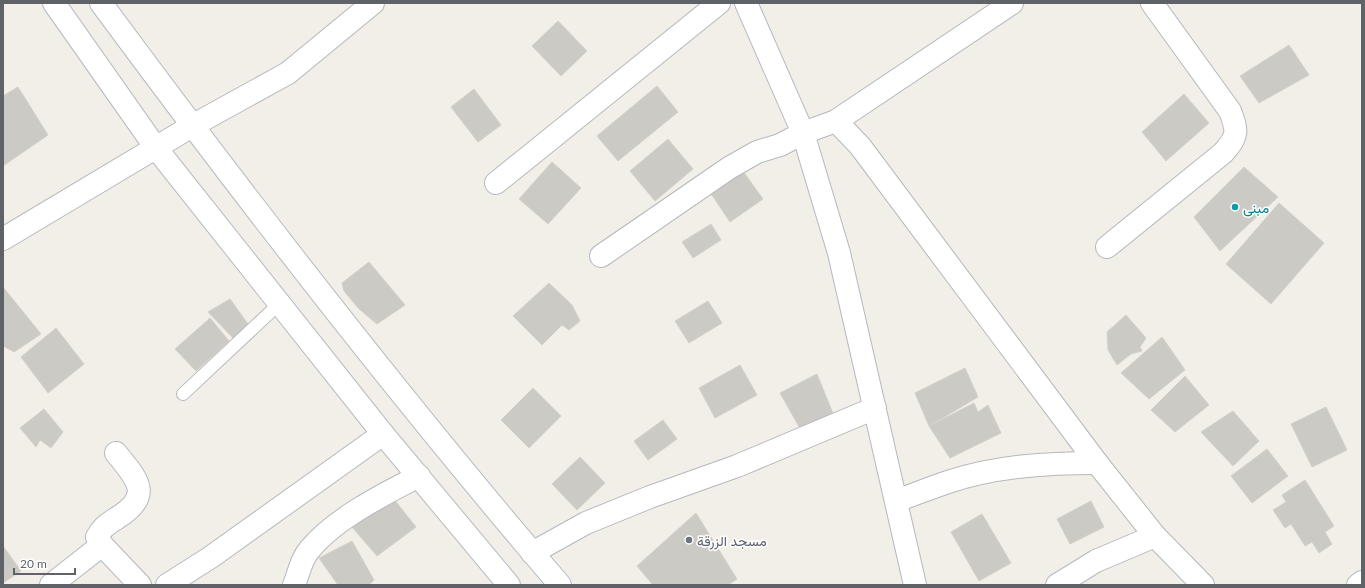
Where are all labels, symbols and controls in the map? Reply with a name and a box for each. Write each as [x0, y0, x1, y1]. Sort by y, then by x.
place label: مبنى [1243, 199, 1269, 217]
marker: مبنى [1230, 202, 1240, 212]
place label: مسجد الزرقة [697, 532, 767, 550]
marker: مسجد الزرقة [684, 535, 694, 545]
scale bar [14, 550, 75, 576]
text: 20 m [20, 556, 47, 571]

